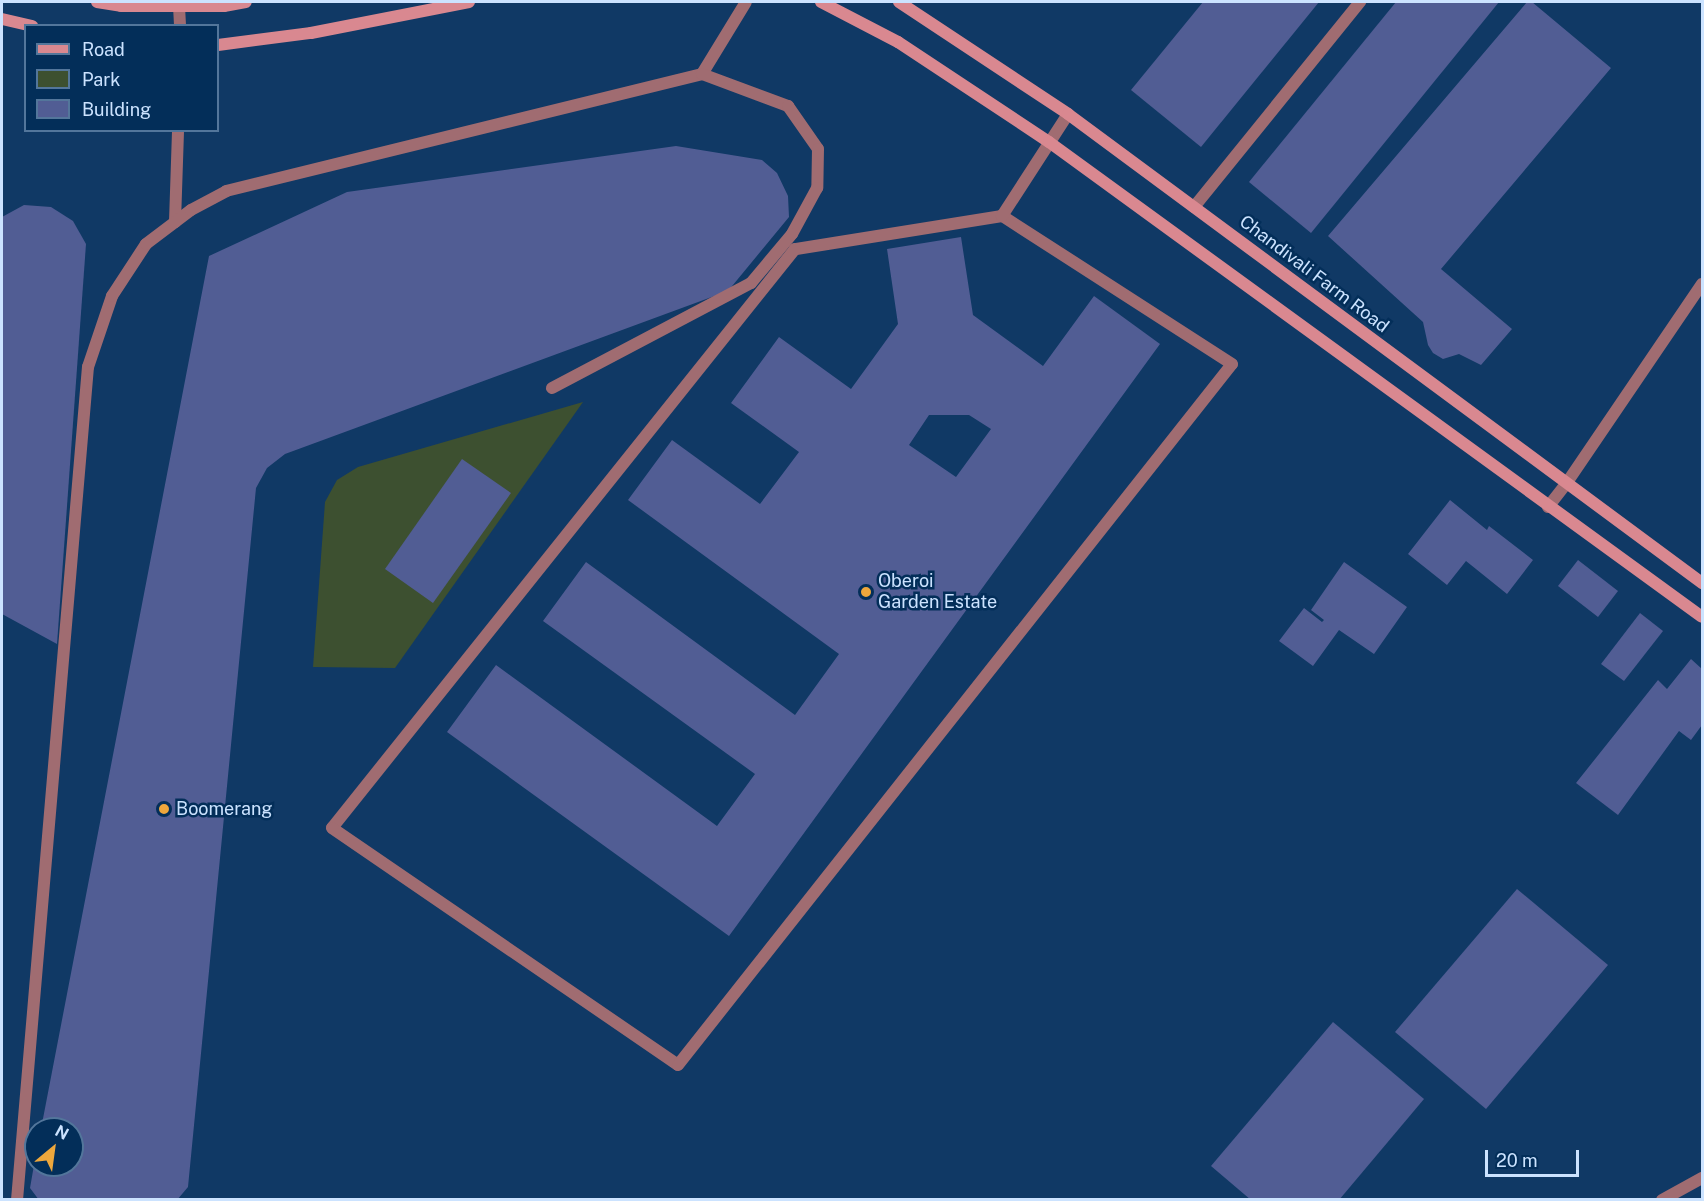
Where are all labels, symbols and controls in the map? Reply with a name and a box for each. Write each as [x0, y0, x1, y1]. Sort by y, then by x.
legend [24, 24, 219, 132]
text: Road [82, 39, 125, 60]
text: Park [82, 69, 120, 90]
text: Building [82, 99, 151, 120]
street label: Chandivali Farm Road [1235, 211, 1393, 337]
place label: Oberoi Garden Estate [878, 571, 997, 614]
marker: Oberoi Garden Estate [859, 585, 873, 599]
place label: Boomerang [176, 798, 273, 820]
marker: Boomerang [157, 802, 171, 816]
north arrow [24, 1117, 84, 1177]
text: N [52, 1121, 72, 1144]
scale bar [1488, 1138, 1582, 1176]
text: 20 m [1496, 1150, 1538, 1171]

